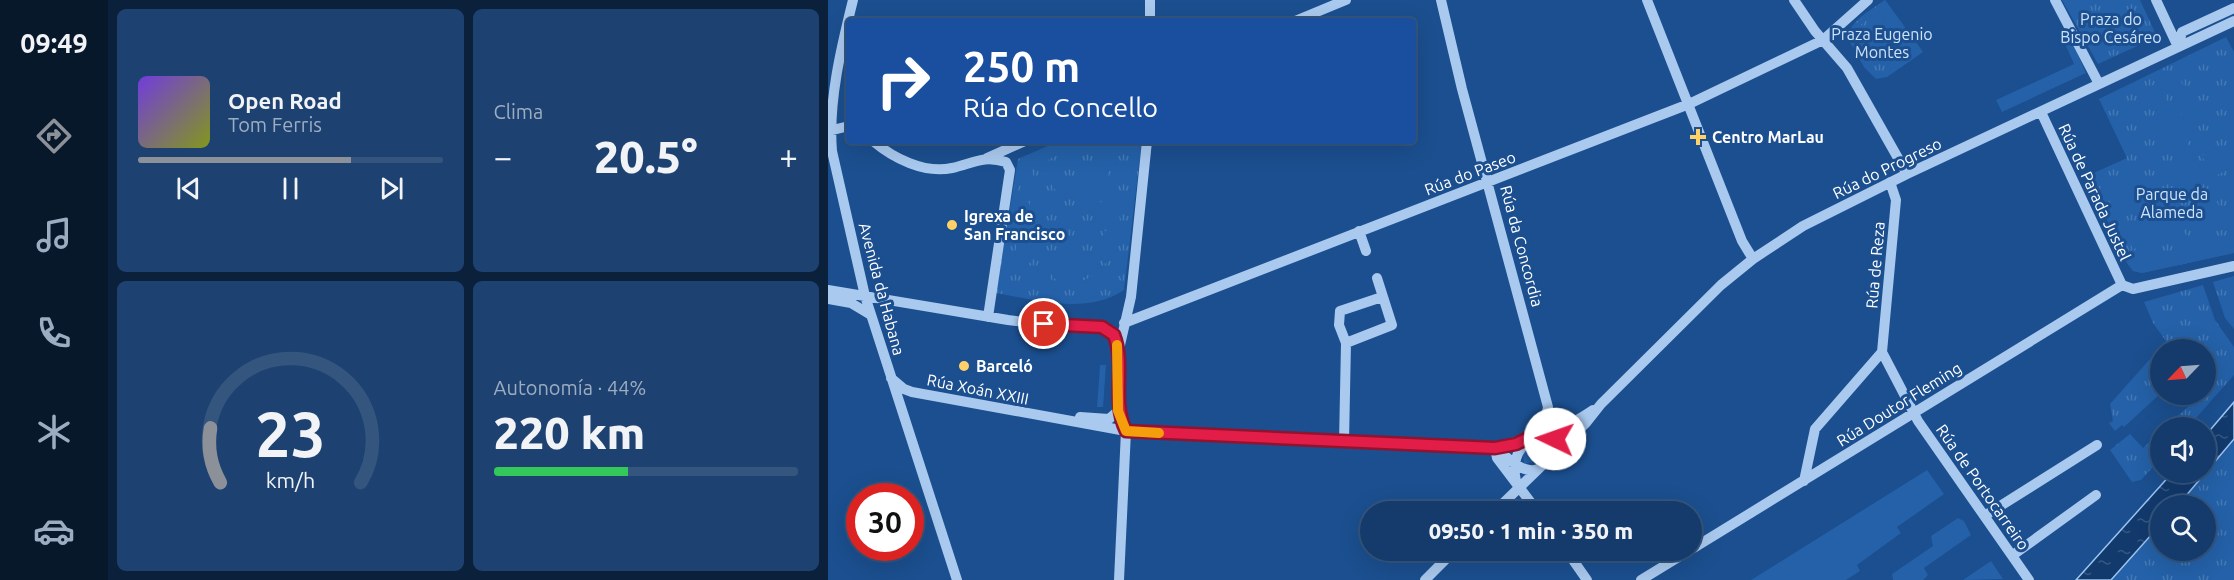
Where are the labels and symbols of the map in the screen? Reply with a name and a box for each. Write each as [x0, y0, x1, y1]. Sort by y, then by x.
park label: Praza do Bispo Cesáreo [2060, 10, 2162, 46]
park label: Praza Eugenio Montes [1831, 25, 1933, 61]
street label: Rúa de Parada Justel [2055, 121, 2135, 263]
marker: Centro MarLau [1689, 128, 1707, 146]
place label: Centro MarLau [1712, 128, 1824, 146]
street label: Rúa do Progreso [1830, 134, 1944, 202]
street label: Rúa do Paseo [1422, 147, 1518, 199]
street label: Rúa da Concordia [1497, 183, 1547, 309]
park label: Parque da Alameda [2136, 185, 2208, 221]
place label: Igrexa de San Francisco [964, 207, 1065, 243]
marker: Igrexa de San Francisco [945, 218, 959, 232]
street label: Avenida da Habana [856, 221, 908, 357]
street label: Rúa de Reza [1862, 221, 1888, 309]
pin [1018, 298, 1069, 349]
north arrow [2150, 339, 2216, 405]
place label: Barceló [976, 357, 1033, 375]
street label: Rúa Doutor Fleming [1833, 358, 1965, 450]
marker: Barceló [957, 359, 971, 373]
street label: Rúa Xoán XXIII [926, 370, 1030, 408]
position arrow [1523, 407, 1587, 471]
street label: Rúa de Portocarreiro [1933, 421, 2033, 553]
speed limit sign: 30 [846, 483, 924, 561]

